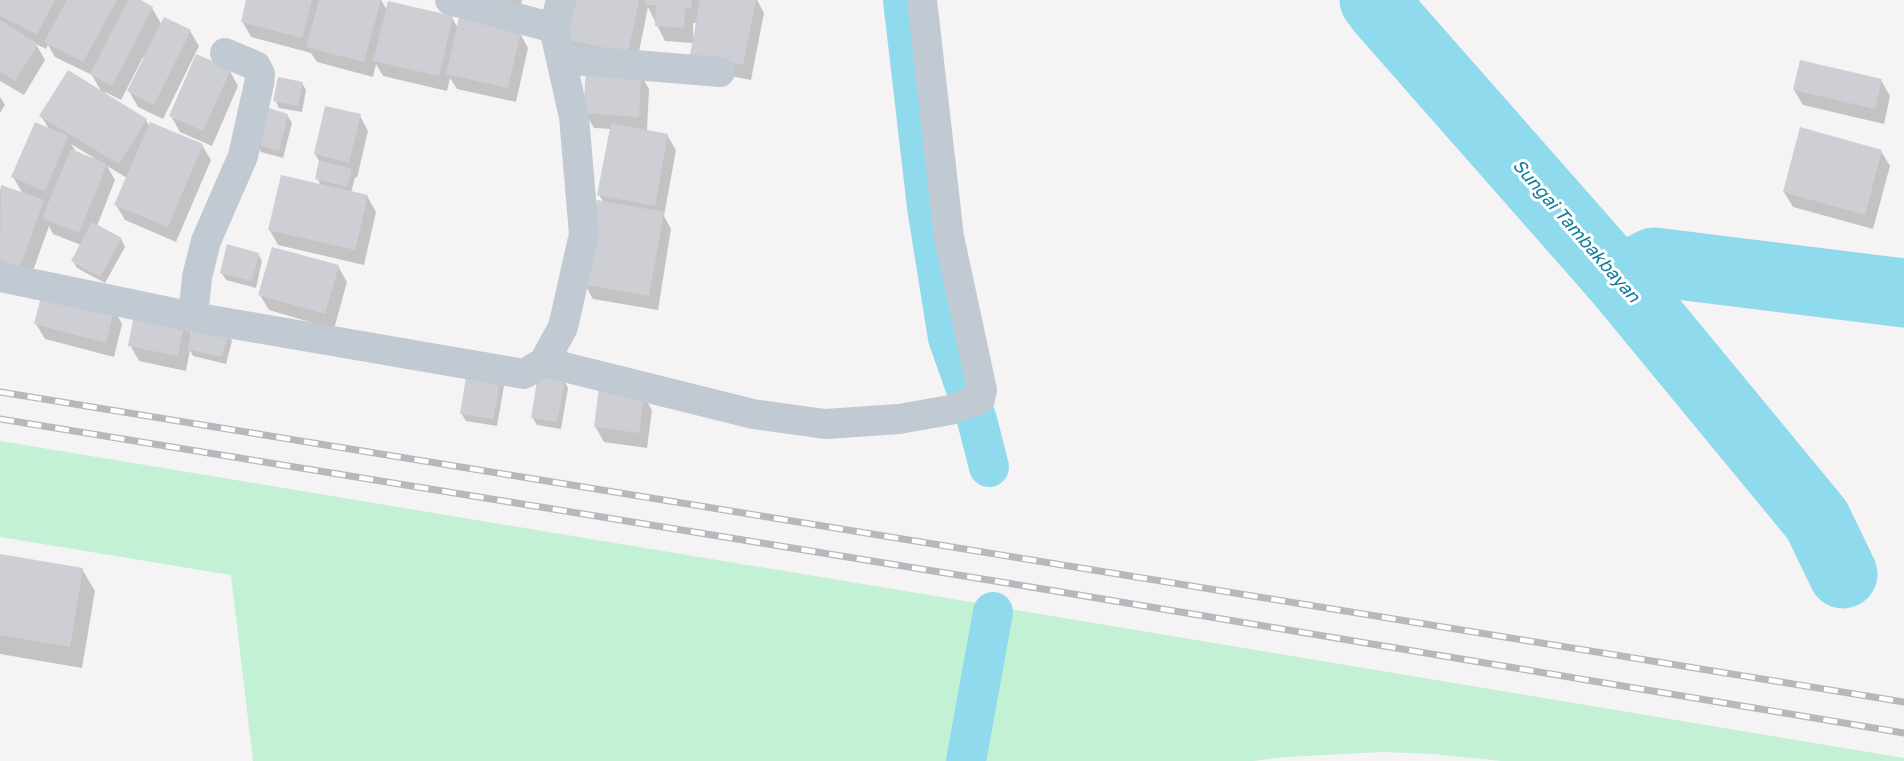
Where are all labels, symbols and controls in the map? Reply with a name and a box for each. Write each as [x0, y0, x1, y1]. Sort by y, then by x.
water label: Sungai Tambakbayan [1508, 155, 1644, 307]

